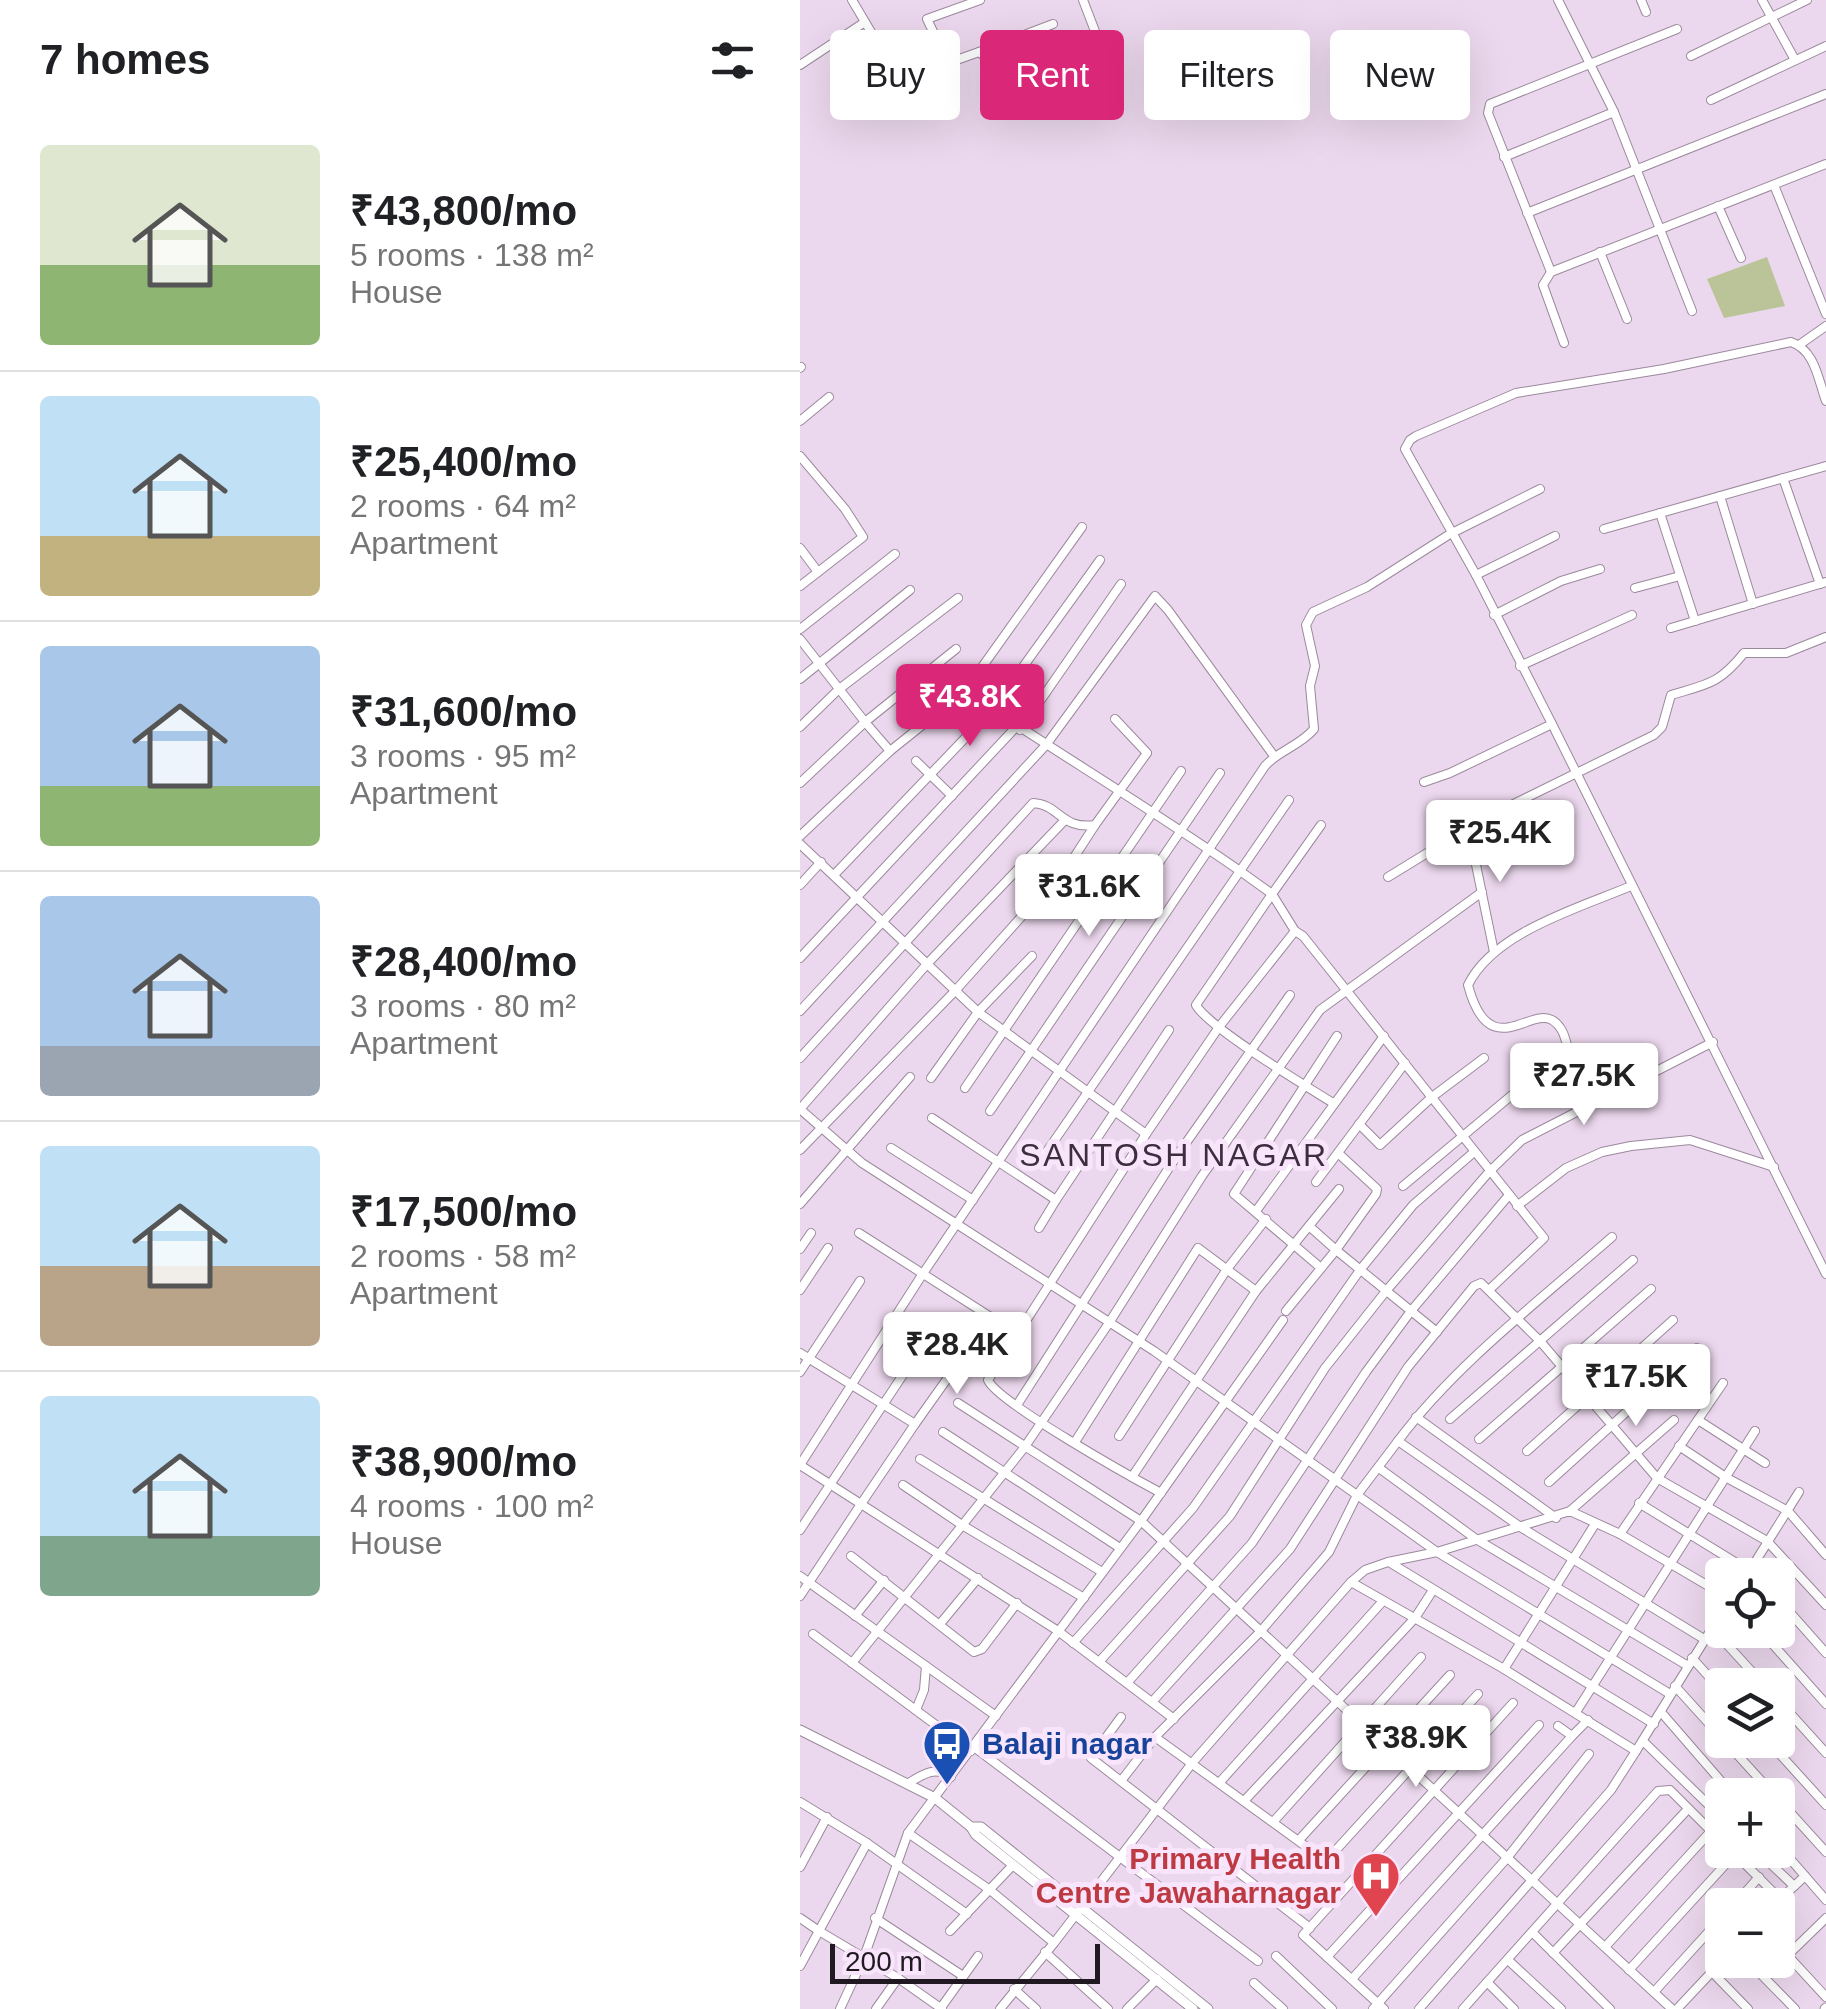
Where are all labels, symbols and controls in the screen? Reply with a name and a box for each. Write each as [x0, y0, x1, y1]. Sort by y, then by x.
chip: Buy [830, 30, 960, 120]
chip: Rent [980, 30, 1124, 120]
chip: Filters [1144, 30, 1310, 120]
chip: New [1330, 30, 1470, 120]
icon: filters [705, 33, 760, 88]
text: 7 homes [40, 36, 210, 83]
icon: home [120, 185, 240, 305]
text: ₹43,800/mo [350, 187, 577, 234]
text: 5 rooms · 138 m² [350, 237, 594, 273]
text: House [350, 274, 443, 310]
icon: home [120, 436, 240, 556]
text: ₹25,400/mo [350, 438, 577, 485]
text: 2 rooms · 64 m² [350, 488, 576, 524]
text: Apartment [350, 525, 498, 561]
pin: ₹43.8K [889, 664, 1051, 749]
text: ₹43.8K [918, 678, 1022, 714]
icon: home [120, 686, 240, 806]
text: ₹31,600/mo [350, 688, 577, 735]
text: 3 rooms · 95 m² [350, 738, 576, 774]
text: Apartment [350, 775, 498, 811]
pin: ₹25.4K [1419, 800, 1581, 885]
text: ₹25.4K [1448, 814, 1552, 850]
pin: ₹31.6K [1008, 854, 1170, 939]
text: ₹31.6K [1037, 868, 1141, 904]
icon: home [120, 936, 240, 1056]
text: ₹28,400/mo [350, 938, 577, 985]
text: 3 rooms · 80 m² [350, 988, 576, 1024]
text: Apartment [350, 1025, 498, 1061]
pin: ₹27.5K [1503, 1043, 1665, 1128]
text: ₹27.5K [1532, 1057, 1636, 1093]
district label: SANTOSH NAGAR [1019, 1137, 1329, 1173]
icon: home [120, 1186, 240, 1306]
text: ₹17,500/mo [350, 1188, 577, 1235]
text: 2 rooms · 58 m² [350, 1238, 576, 1274]
text: Apartment [350, 1275, 498, 1311]
pin: ₹28.4K [876, 1312, 1038, 1397]
text: ₹28.4K [905, 1326, 1009, 1362]
pin: ₹17.5K [1555, 1344, 1717, 1429]
text: ₹17.5K [1584, 1358, 1688, 1394]
icon: home [120, 1436, 240, 1556]
text: ₹38,900/mo [350, 1438, 577, 1485]
text: 4 rooms · 100 m² [350, 1488, 594, 1524]
text: House [350, 1525, 443, 1561]
map controls [1705, 1558, 1795, 1978]
button: locate [1705, 1558, 1795, 1648]
button: layers [1705, 1668, 1795, 1758]
pin: ₹38.9K [1335, 1705, 1497, 1790]
bus stop icon: Balaji nagar [921, 1718, 973, 1786]
text: ₹38.9K [1364, 1719, 1468, 1755]
place label: Balaji nagar [982, 1727, 1152, 1760]
button: + [1705, 1778, 1795, 1868]
place label: Primary Health Centre Jawaharnagar [1036, 1842, 1341, 1909]
hospital icon: Primary Health Centre Jawaharnagar [1350, 1850, 1402, 1918]
button: − [1705, 1888, 1795, 1978]
scale bar [830, 1939, 1100, 1984]
text: 200 m [845, 1946, 923, 1977]

